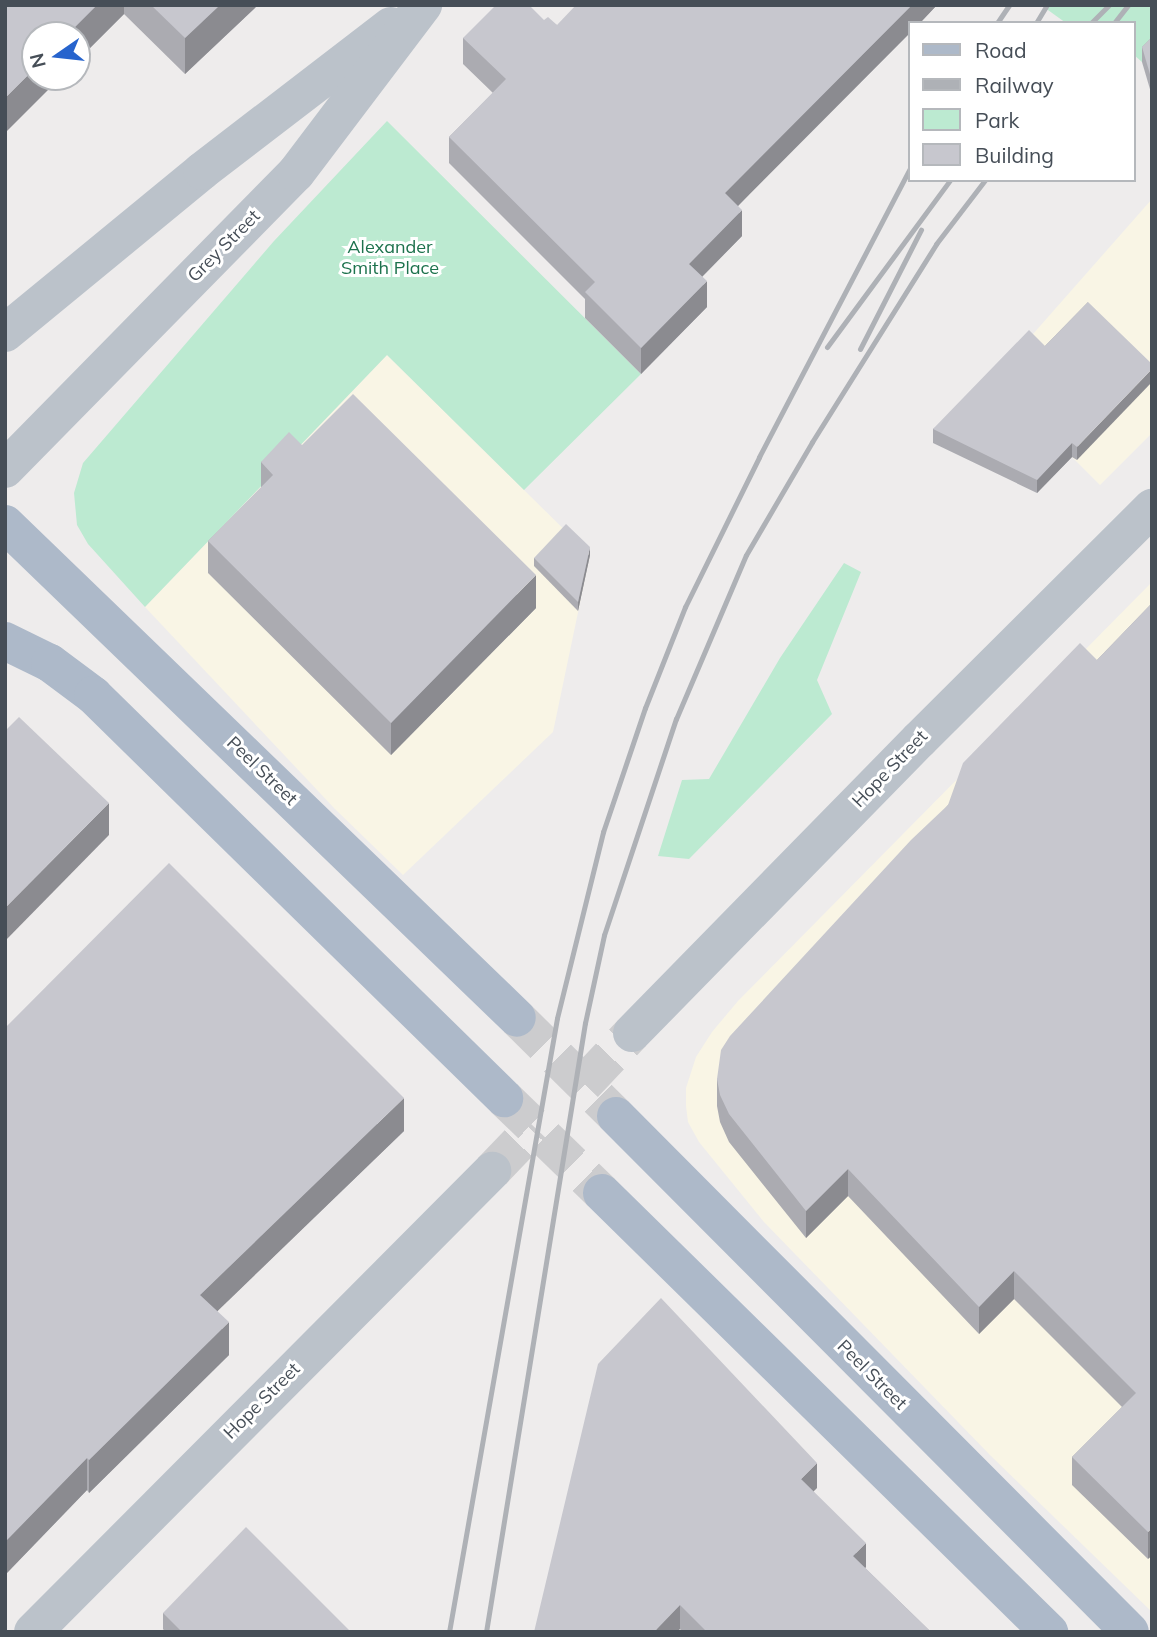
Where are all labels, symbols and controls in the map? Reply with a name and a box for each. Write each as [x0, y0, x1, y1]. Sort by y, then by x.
north arrow [21, 21, 91, 91]
legend [908, 21, 1136, 182]
text: Road [975, 37, 1026, 63]
text: N [24, 51, 51, 70]
text: Railway [975, 72, 1054, 98]
text: Park [975, 107, 1019, 133]
text: Building [975, 142, 1054, 168]
street label: Grey Street [183, 205, 265, 287]
park label: Alexander Smith Place [341, 237, 439, 280]
street label: Hope Street [848, 726, 932, 812]
street label: Peel Street [222, 732, 302, 810]
street label: Peel Street [833, 1336, 911, 1414]
street label: Hope Street [219, 1358, 305, 1444]

